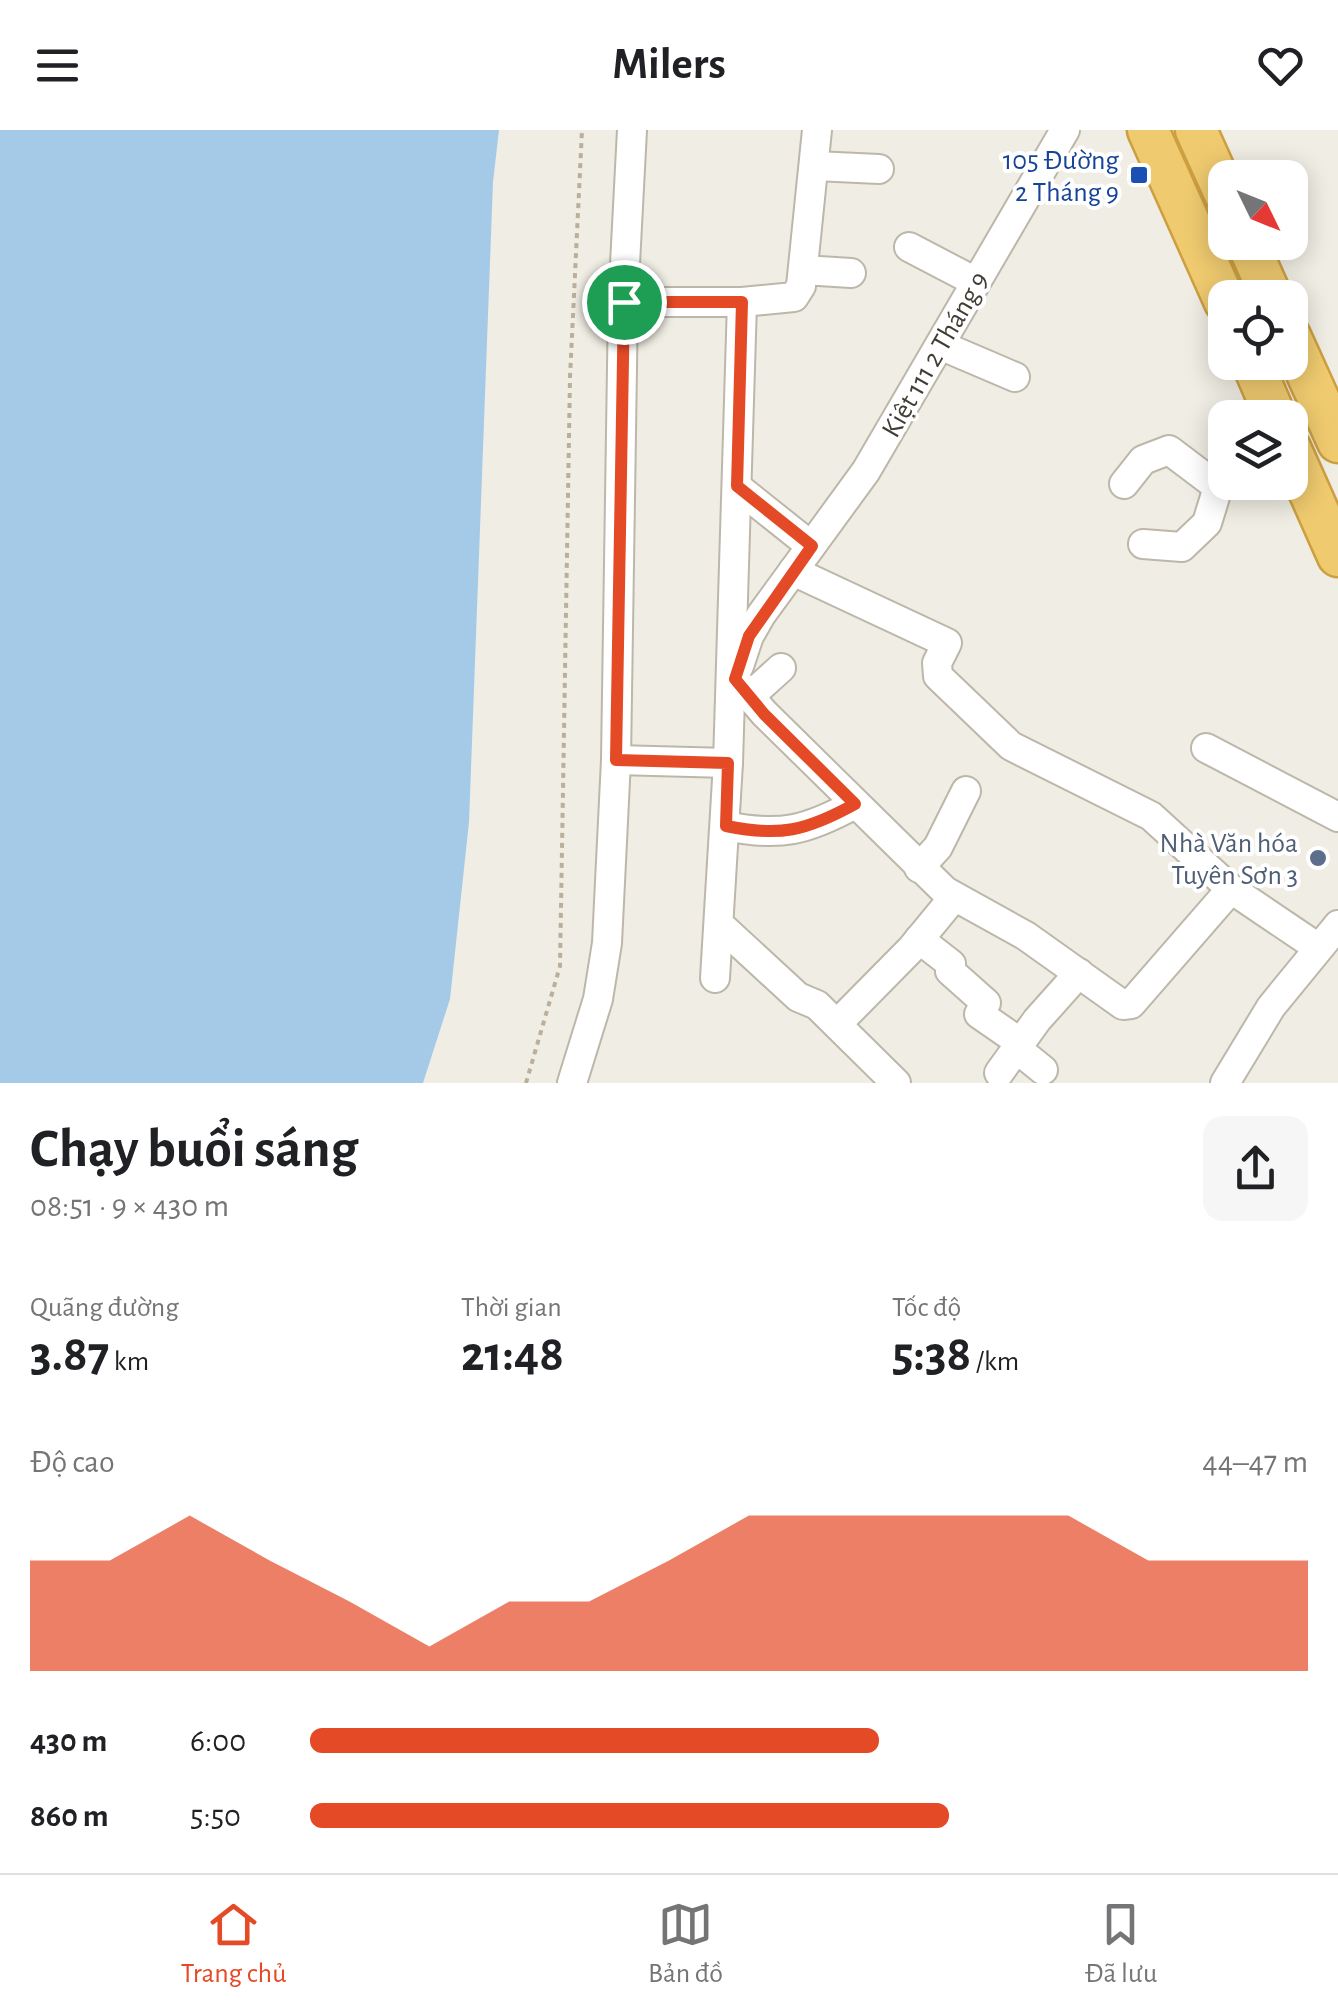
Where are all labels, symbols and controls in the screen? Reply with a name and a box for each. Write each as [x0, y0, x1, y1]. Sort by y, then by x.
icon: menu [30, 38, 85, 93]
icon: heart [1253, 38, 1308, 93]
text: Milers [612, 42, 726, 87]
place label: 105 Đường 2 Tháng 9 [1003, 147, 1119, 207]
north arrow [1208, 160, 1308, 260]
map controls [1208, 160, 1308, 500]
marker: 105 Đường 2 Tháng 9 [1128, 164, 1150, 186]
pin [582, 260, 667, 345]
street label: Kiệt 111 2 Tháng 9 [877, 267, 994, 443]
icon: arrive [597, 275, 652, 330]
button: locate [1208, 280, 1308, 380]
button: layers [1208, 400, 1308, 500]
place label: Nhà Văn hóa Tuyên Sơn 3 [1160, 830, 1298, 890]
marker: Nhà Văn hóa Tuyên Sơn 3 [1307, 847, 1329, 869]
button: share [1203, 1116, 1308, 1221]
text: Chạy buổi sáng [30, 1122, 358, 1177]
text: 08:51 · 9 × 430 m [30, 1190, 229, 1222]
text: Quãng đường [30, 1294, 179, 1322]
text: Thời gian [461, 1294, 562, 1322]
text: Tốc độ [892, 1294, 961, 1322]
text: 3.87 [30, 1330, 109, 1380]
text: 21:48 [461, 1330, 564, 1380]
text: 5:38 [892, 1330, 971, 1380]
text: km [109, 1348, 149, 1376]
text: /km [971, 1348, 1019, 1376]
text: Độ cao [30, 1446, 115, 1478]
text: 44–47 m [1202, 1446, 1308, 1478]
text: 430 m [30, 1725, 107, 1757]
text: 6:00 [190, 1725, 246, 1757]
text: 860 m [30, 1800, 109, 1832]
text: 5:50 [190, 1800, 241, 1832]
tab: Trang chủ [181, 1897, 286, 1991]
tab: Bản đồ [648, 1897, 723, 1991]
tab: Đã lưu [1085, 1897, 1157, 1991]

